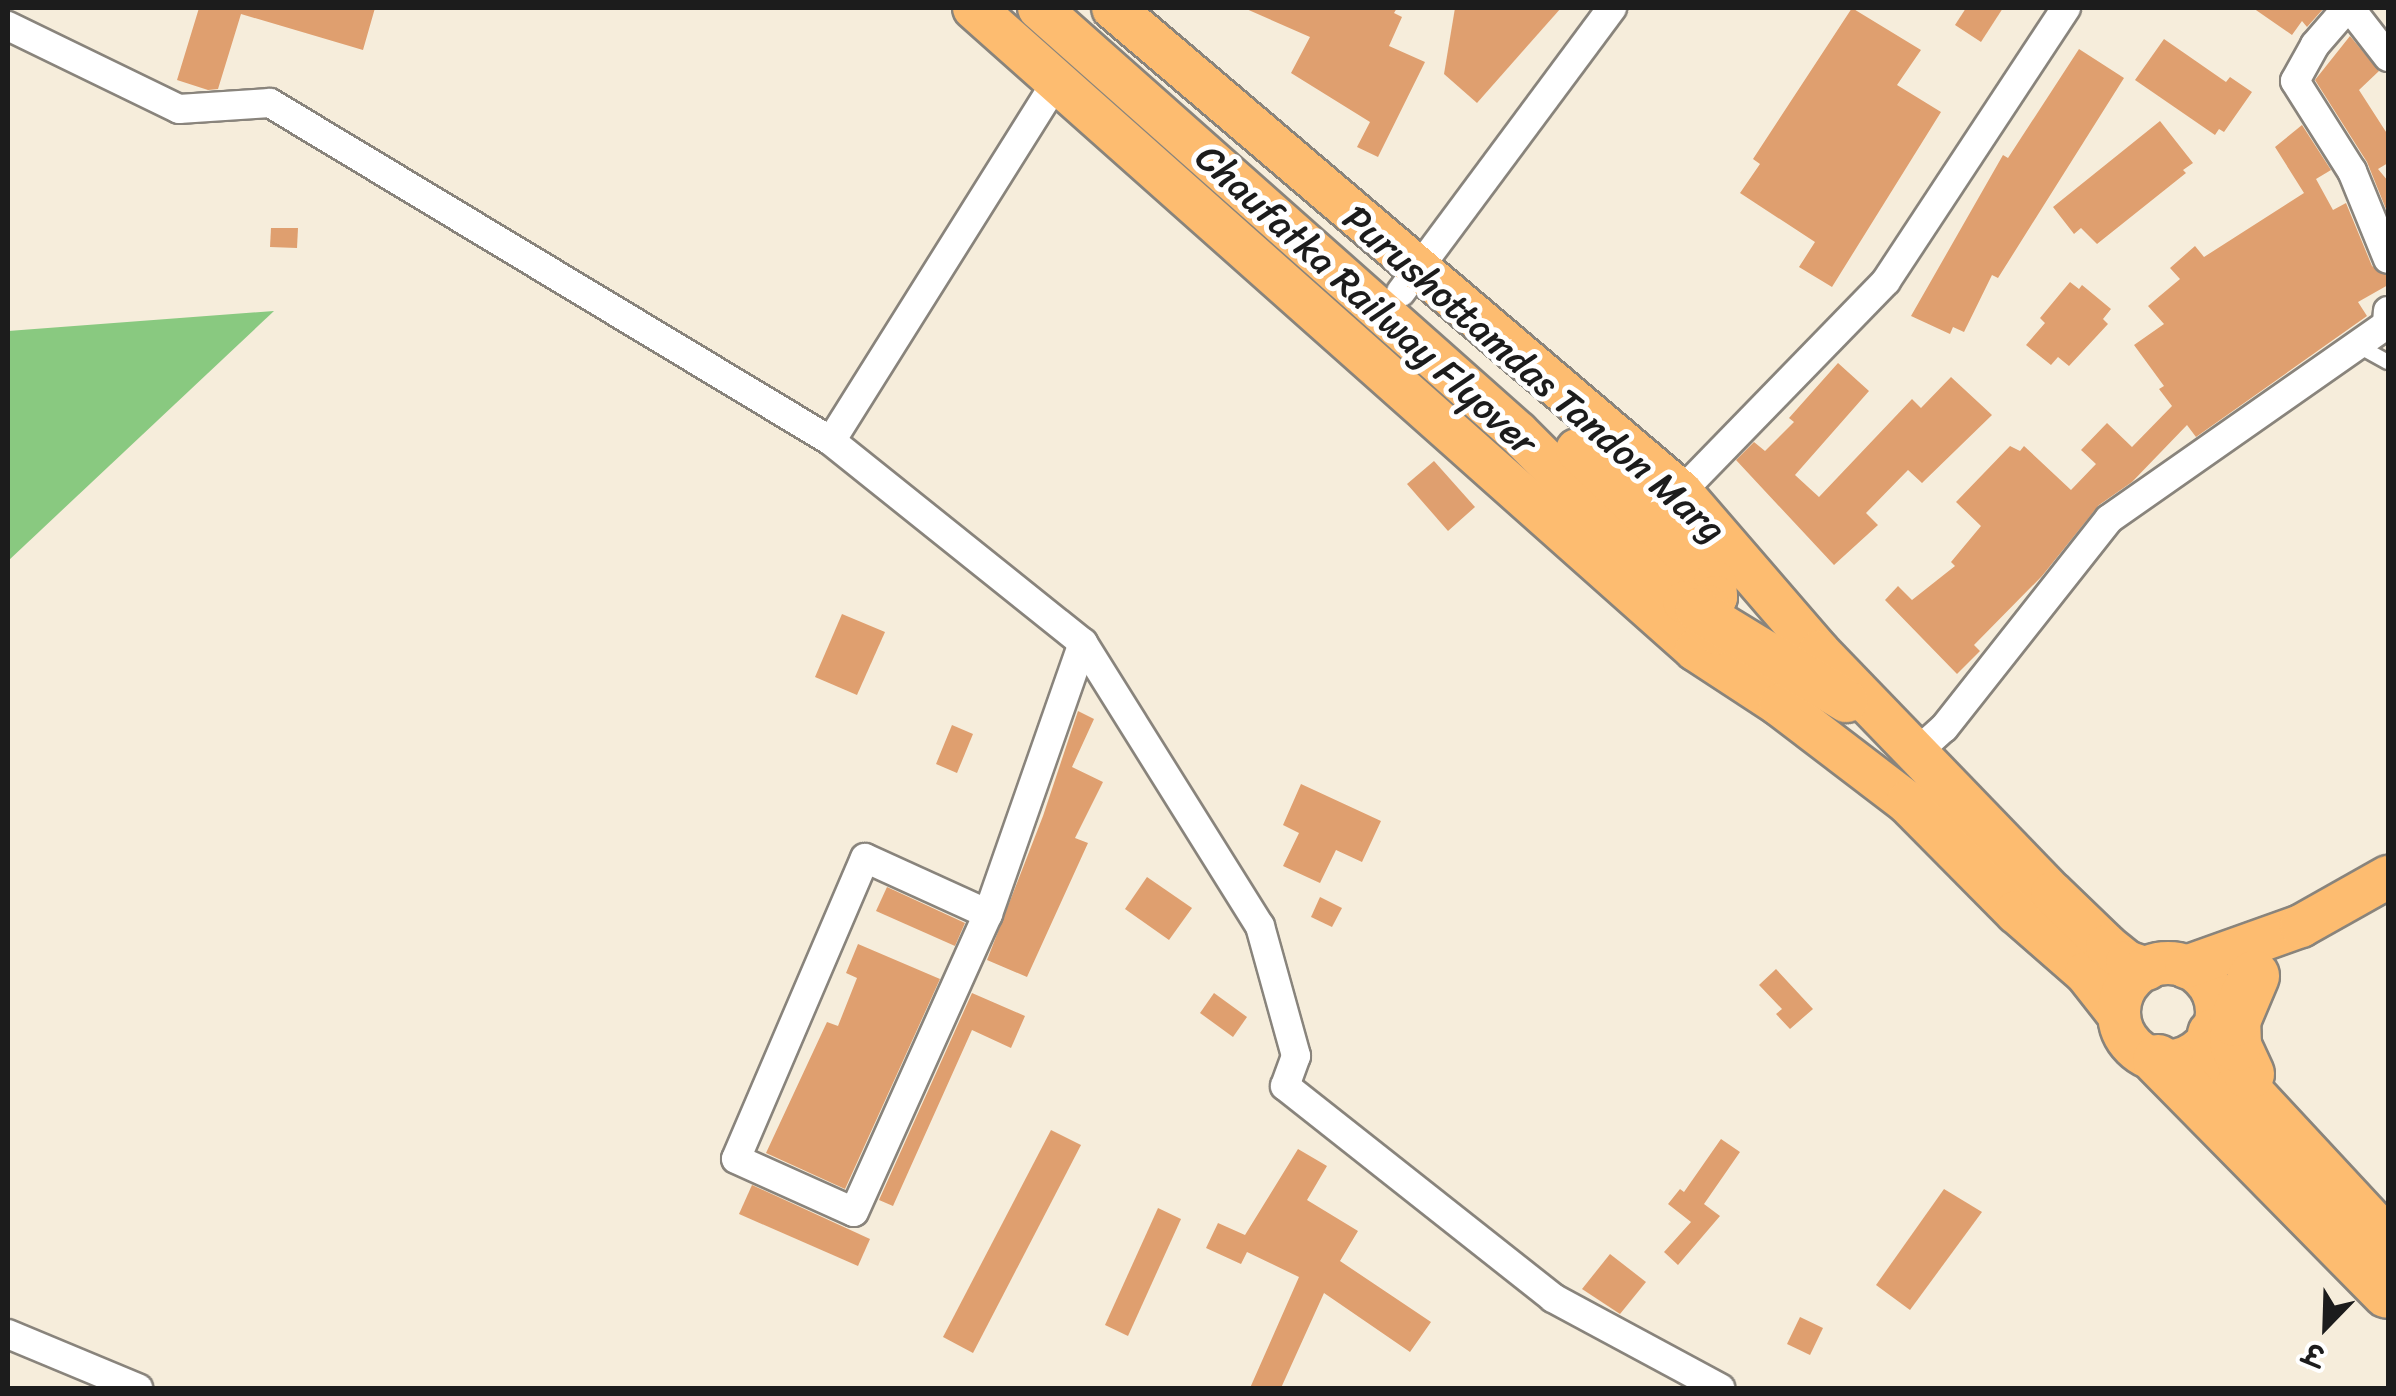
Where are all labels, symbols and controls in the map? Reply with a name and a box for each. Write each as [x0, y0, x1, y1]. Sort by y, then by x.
street label: Chaufatka Railway Flyover [1186, 134, 1546, 466]
street label: Purushottamdas Tandon Marg [1333, 195, 1735, 553]
north arrow [2276, 1276, 2376, 1376]
text: उ [2296, 1328, 2332, 1380]

